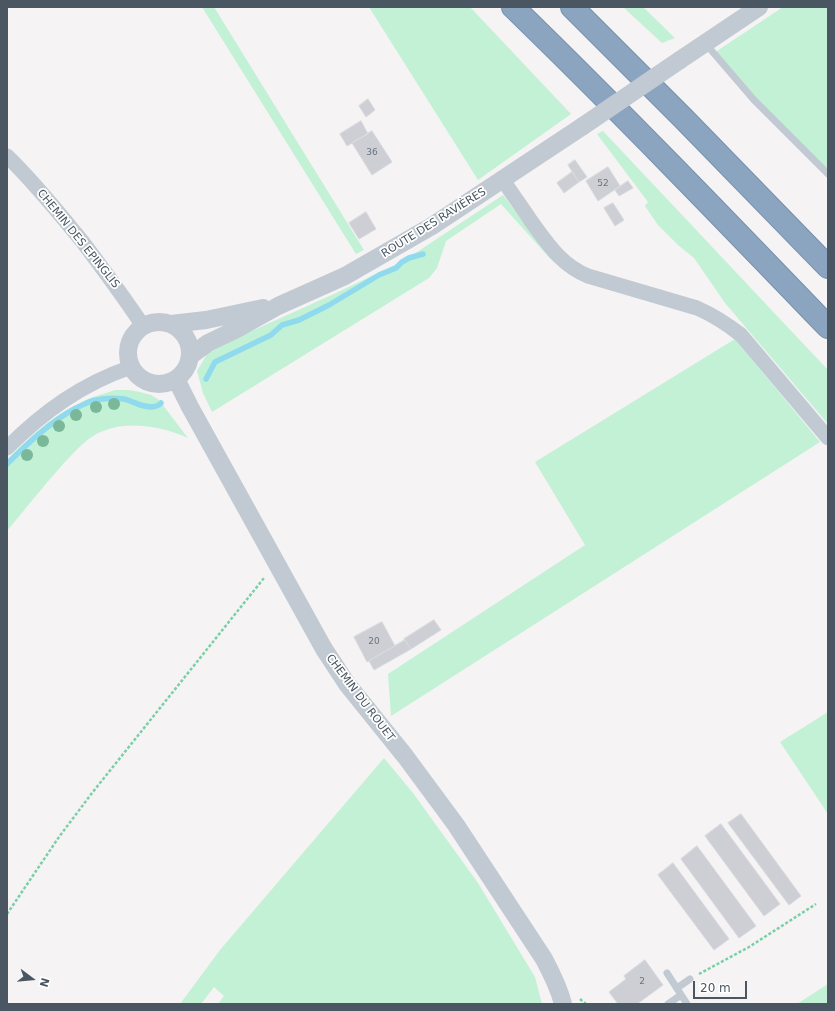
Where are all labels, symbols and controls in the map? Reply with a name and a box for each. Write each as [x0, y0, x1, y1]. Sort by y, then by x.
house number: 36 [366, 148, 378, 158]
house number: 52 [597, 179, 609, 189]
street label: ROUTE DES RAVIÈRES [379, 185, 489, 261]
street label: CHEMIN DES EPINGLIS [34, 187, 122, 291]
house number: 20 [368, 637, 380, 647]
street label: CHEMIN DU ROUET [323, 652, 397, 744]
north arrow [12, 959, 52, 999]
scale bar [695, 973, 749, 999]
text: N [36, 976, 52, 989]
house number: 2 [639, 977, 645, 987]
text: 20 m [700, 981, 731, 995]

